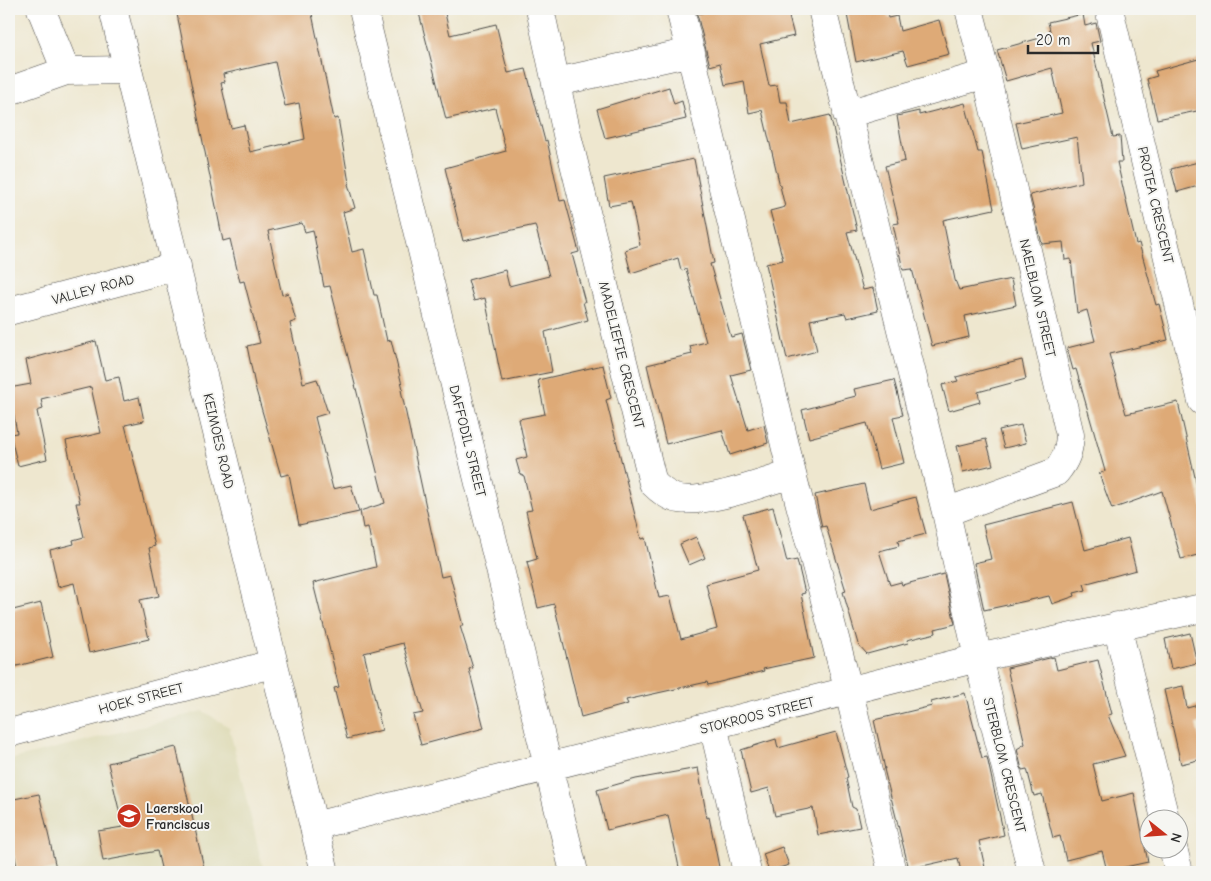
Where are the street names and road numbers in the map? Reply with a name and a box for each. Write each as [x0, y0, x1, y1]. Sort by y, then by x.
street label: PROTEA CRESCENT [1134, 145, 1177, 266]
street label: NAELBLOM STREET [1016, 237, 1060, 360]
street label: VALLEY ROAD [50, 270, 136, 309]
street label: MADELIEFIE CRESCENT [595, 280, 648, 431]
street label: DAFFODIL STREET [445, 383, 490, 500]
street label: KEIMOES ROAD [199, 392, 238, 491]
street label: HOEK STREET [97, 679, 186, 718]
street label: STOKROOS STREET [698, 693, 817, 738]
street label: STERBLOM CRESCENT [979, 696, 1030, 835]

